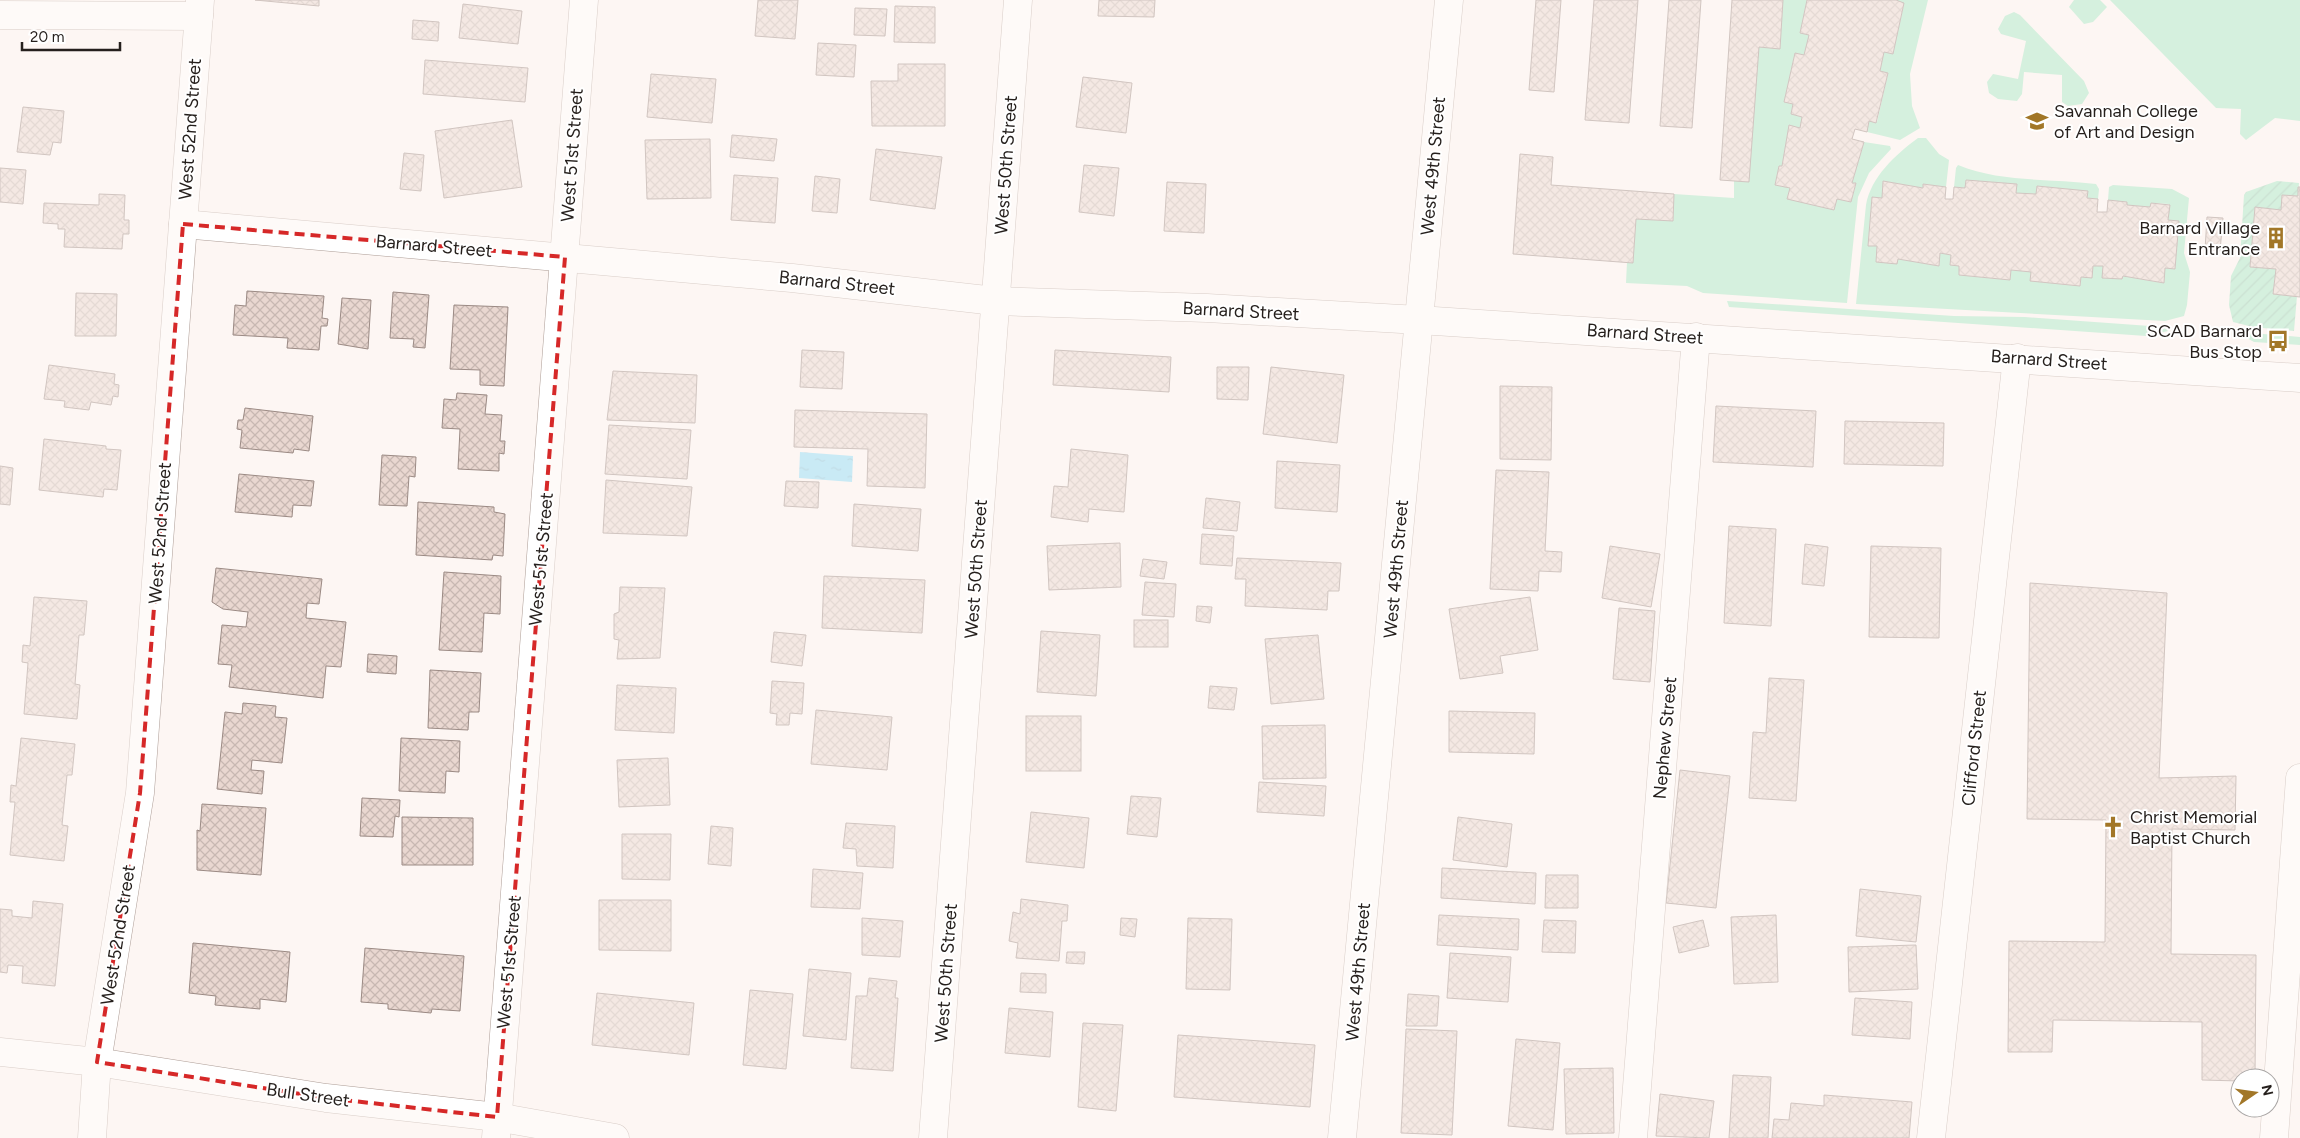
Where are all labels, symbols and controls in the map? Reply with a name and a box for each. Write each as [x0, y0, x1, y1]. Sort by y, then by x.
scale bar [22, 20, 120, 52]
text: 20 m [30, 28, 64, 46]
street label: West 52nd Street [174, 57, 206, 201]
street label: West 51st Street [556, 87, 588, 223]
street label: West 50th Street [990, 94, 1022, 235]
street label: West 49th Street [1416, 96, 1450, 236]
place label: Savannah College of Art and Design [2054, 100, 2198, 143]
school or university icon: Savannah College of Art and Design [2024, 108, 2050, 134]
place label: Barnard Village Entrance [2139, 217, 2260, 260]
building icon: Barnard Village Entrance [2263, 225, 2289, 251]
street label: Barnard Street [375, 230, 493, 262]
street label: Barnard Street [778, 266, 897, 300]
street label: Barnard Street [1182, 297, 1300, 325]
street label: Barnard Street [1586, 319, 1704, 349]
place label: SCAD Barnard Bus Stop [2147, 320, 2262, 363]
bus stop icon: SCAD Barnard Bus Stop [2265, 328, 2291, 354]
street label: Barnard Street [1990, 345, 2108, 375]
street label: West 52nd Street [144, 461, 176, 605]
street label: West 51st Street [524, 491, 558, 627]
street label: West 50th Street [960, 498, 992, 639]
street label: West 49th Street [1379, 499, 1413, 639]
street label: Nephew Street [1649, 676, 1681, 800]
street label: Clifford Street [1957, 689, 1991, 807]
place label: Christ Memorial Baptist Church [2130, 806, 2257, 849]
church icon: Christ Memorial Baptist Church [2100, 814, 2126, 840]
street label: West 52nd Street [96, 863, 140, 1007]
street label: West 51st Street [492, 894, 526, 1030]
street label: West 50th Street [930, 902, 962, 1043]
street label: West 49th Street [1341, 902, 1375, 1042]
north arrow [2230, 1068, 2280, 1118]
street label: Bull Street [265, 1078, 351, 1112]
text: N [2258, 1083, 2277, 1097]

